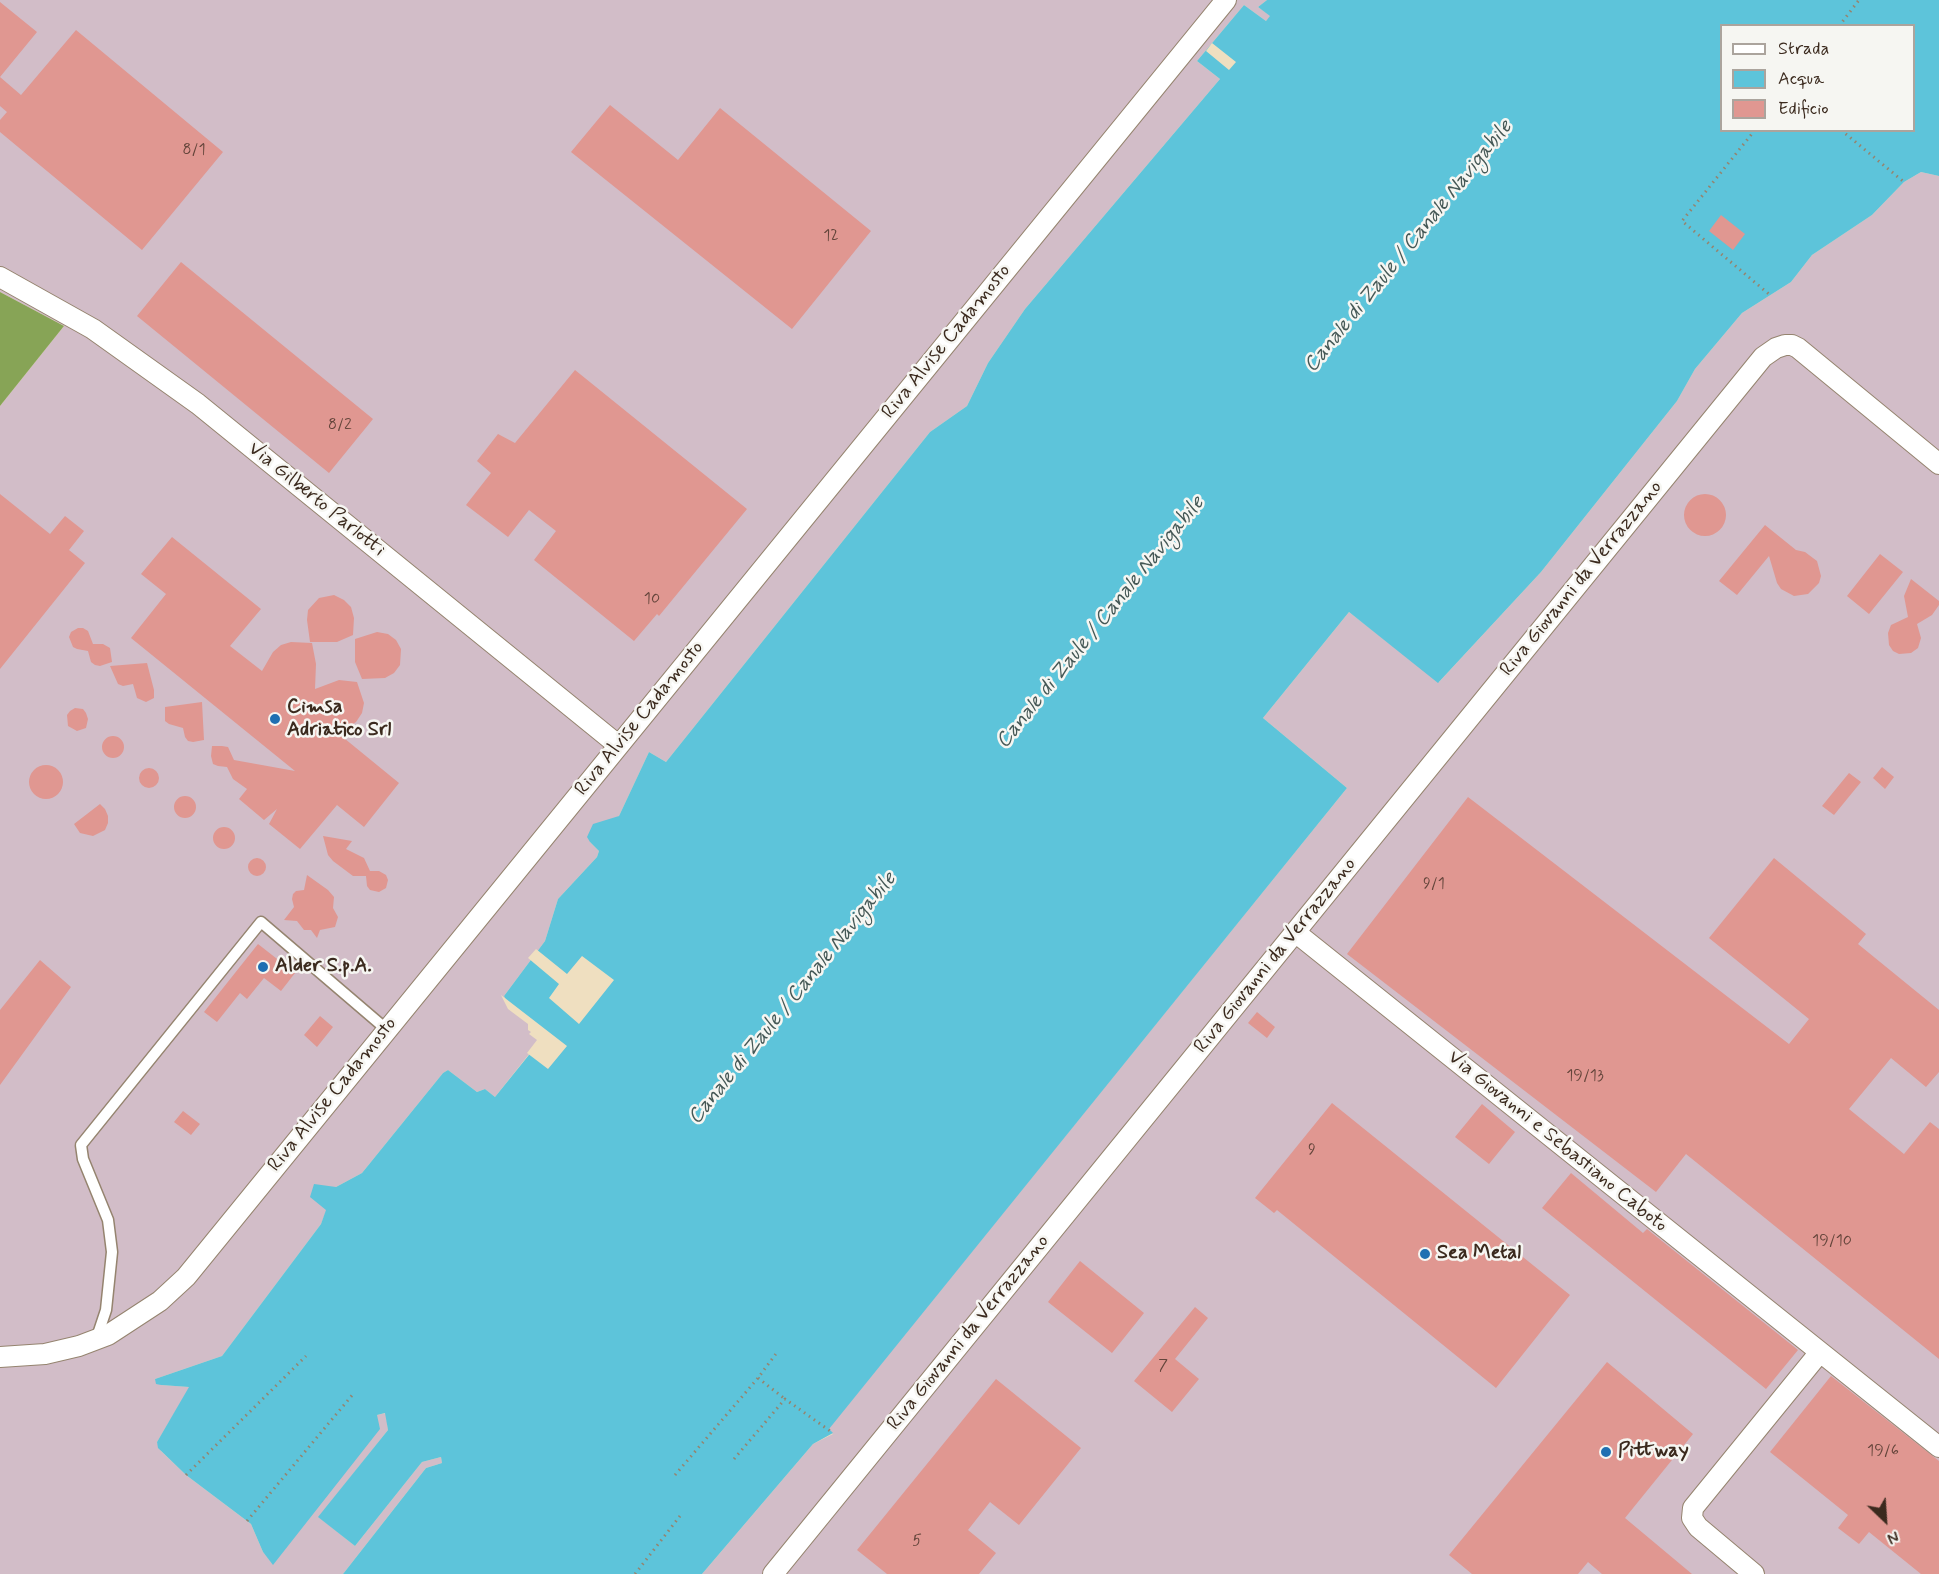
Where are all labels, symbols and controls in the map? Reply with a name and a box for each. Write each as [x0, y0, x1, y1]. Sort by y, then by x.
legend [1720, 24, 1915, 132]
text: Strada [1778, 37, 1829, 61]
text: Acqua [1778, 67, 1824, 91]
text: Edificio [1778, 97, 1829, 121]
water label: Canale di Zaule / Canale Navigabile [1299, 116, 1519, 378]
house number: 8/1 [182, 141, 206, 161]
house number: 12 [823, 227, 839, 247]
street label: Riva Alvise Cadamosto [877, 260, 1017, 424]
house number: 8/2 [328, 416, 352, 436]
street label: Via Gilberto Parlotti [243, 437, 389, 563]
street label: Riva Giovanni da Verrazzano [1496, 476, 1668, 682]
water label: Canale di Zaule / Canale Navigabile [991, 492, 1211, 754]
house number: 10 [644, 590, 660, 610]
street label: Riva Alvise Cadamosto [570, 637, 710, 801]
place label: Cimsa Adriatico Srl [287, 696, 391, 743]
marker: Cimsa Adriatico Srl [268, 712, 282, 726]
street label: Riva Giovanni da Verrazzano [1190, 853, 1362, 1059]
water label: Canale di Zaule / Canale Navigabile [683, 868, 903, 1130]
house number: 9/1 [1423, 875, 1445, 895]
place label: Alder S.p.A. [275, 955, 372, 979]
marker: Alder S.p.A. [256, 960, 270, 974]
street label: Riva Alvise Cadamosto [263, 1013, 403, 1177]
street label: Via Giovanni e Sebastiano Caboto [1442, 1046, 1672, 1238]
house number: 19/13 [1566, 1067, 1604, 1087]
house number: 9 [1308, 1141, 1316, 1161]
street label: Riva Giovanni da Verrazzano [883, 1230, 1055, 1436]
house number: 19/10 [1812, 1232, 1852, 1252]
place label: Sea Metal [1437, 1242, 1521, 1266]
marker: Sea Metal [1418, 1247, 1432, 1261]
house number: 7 [1158, 1357, 1168, 1377]
place label: Pittway [1618, 1440, 1689, 1464]
house number: 19/6 [1867, 1442, 1899, 1462]
marker: Pittway [1599, 1445, 1613, 1459]
north arrow [1855, 1490, 1915, 1550]
text: N [1884, 1525, 1902, 1549]
house number: 5 [912, 1532, 922, 1552]

